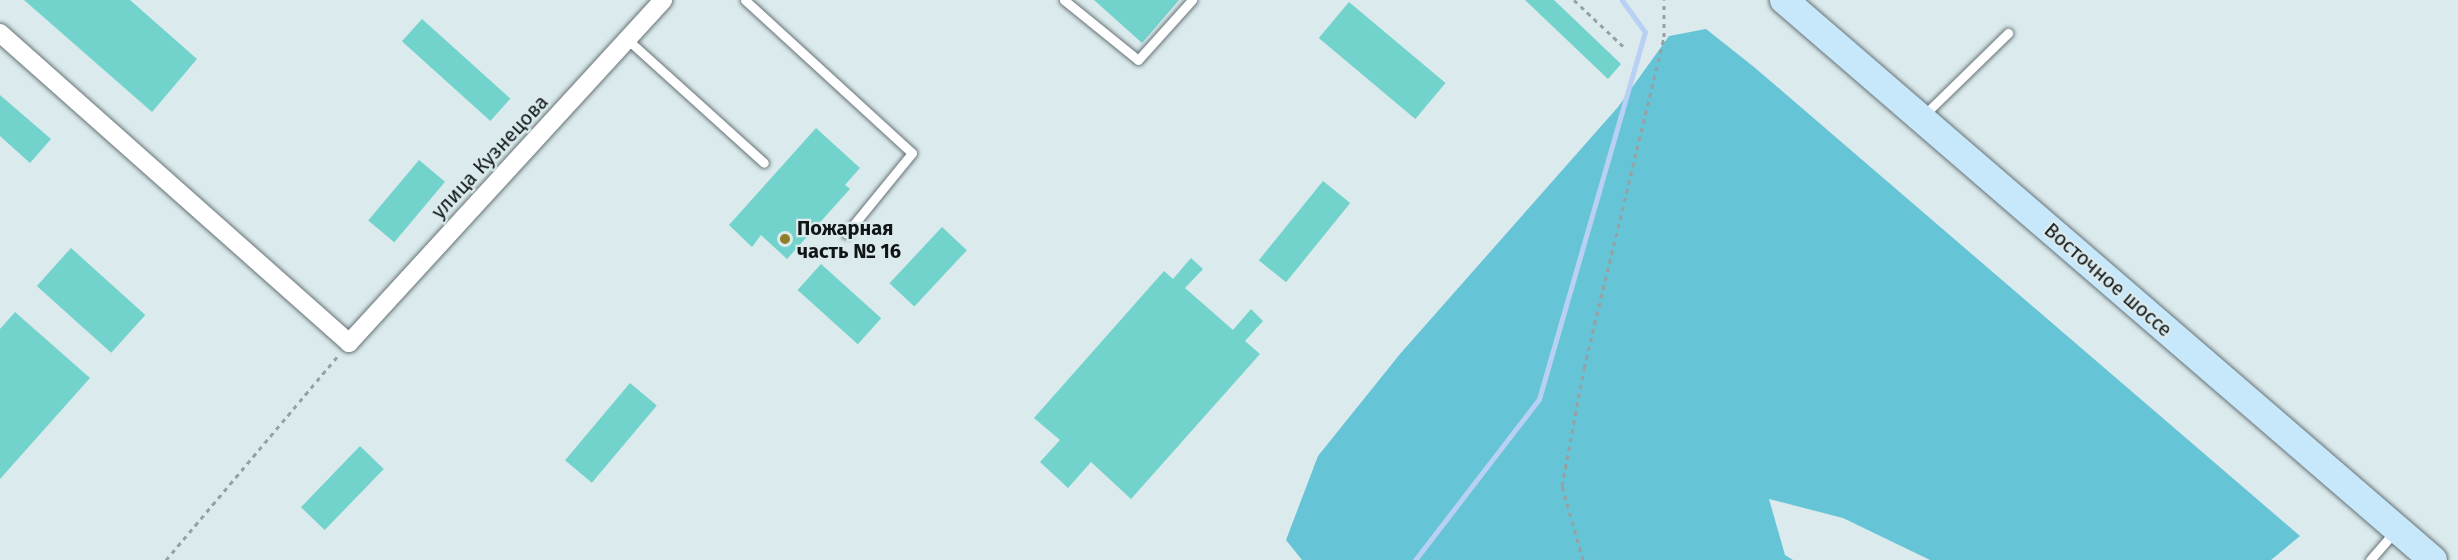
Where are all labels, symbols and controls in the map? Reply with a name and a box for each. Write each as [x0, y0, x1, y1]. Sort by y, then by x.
street label: улица Кузнецова [427, 90, 553, 224]
place label: Пожарная часть № 16 [797, 216, 901, 263]
street label: Восточное шоссе [2039, 218, 2177, 342]
marker: Пожарная часть № 16 [778, 232, 792, 246]

